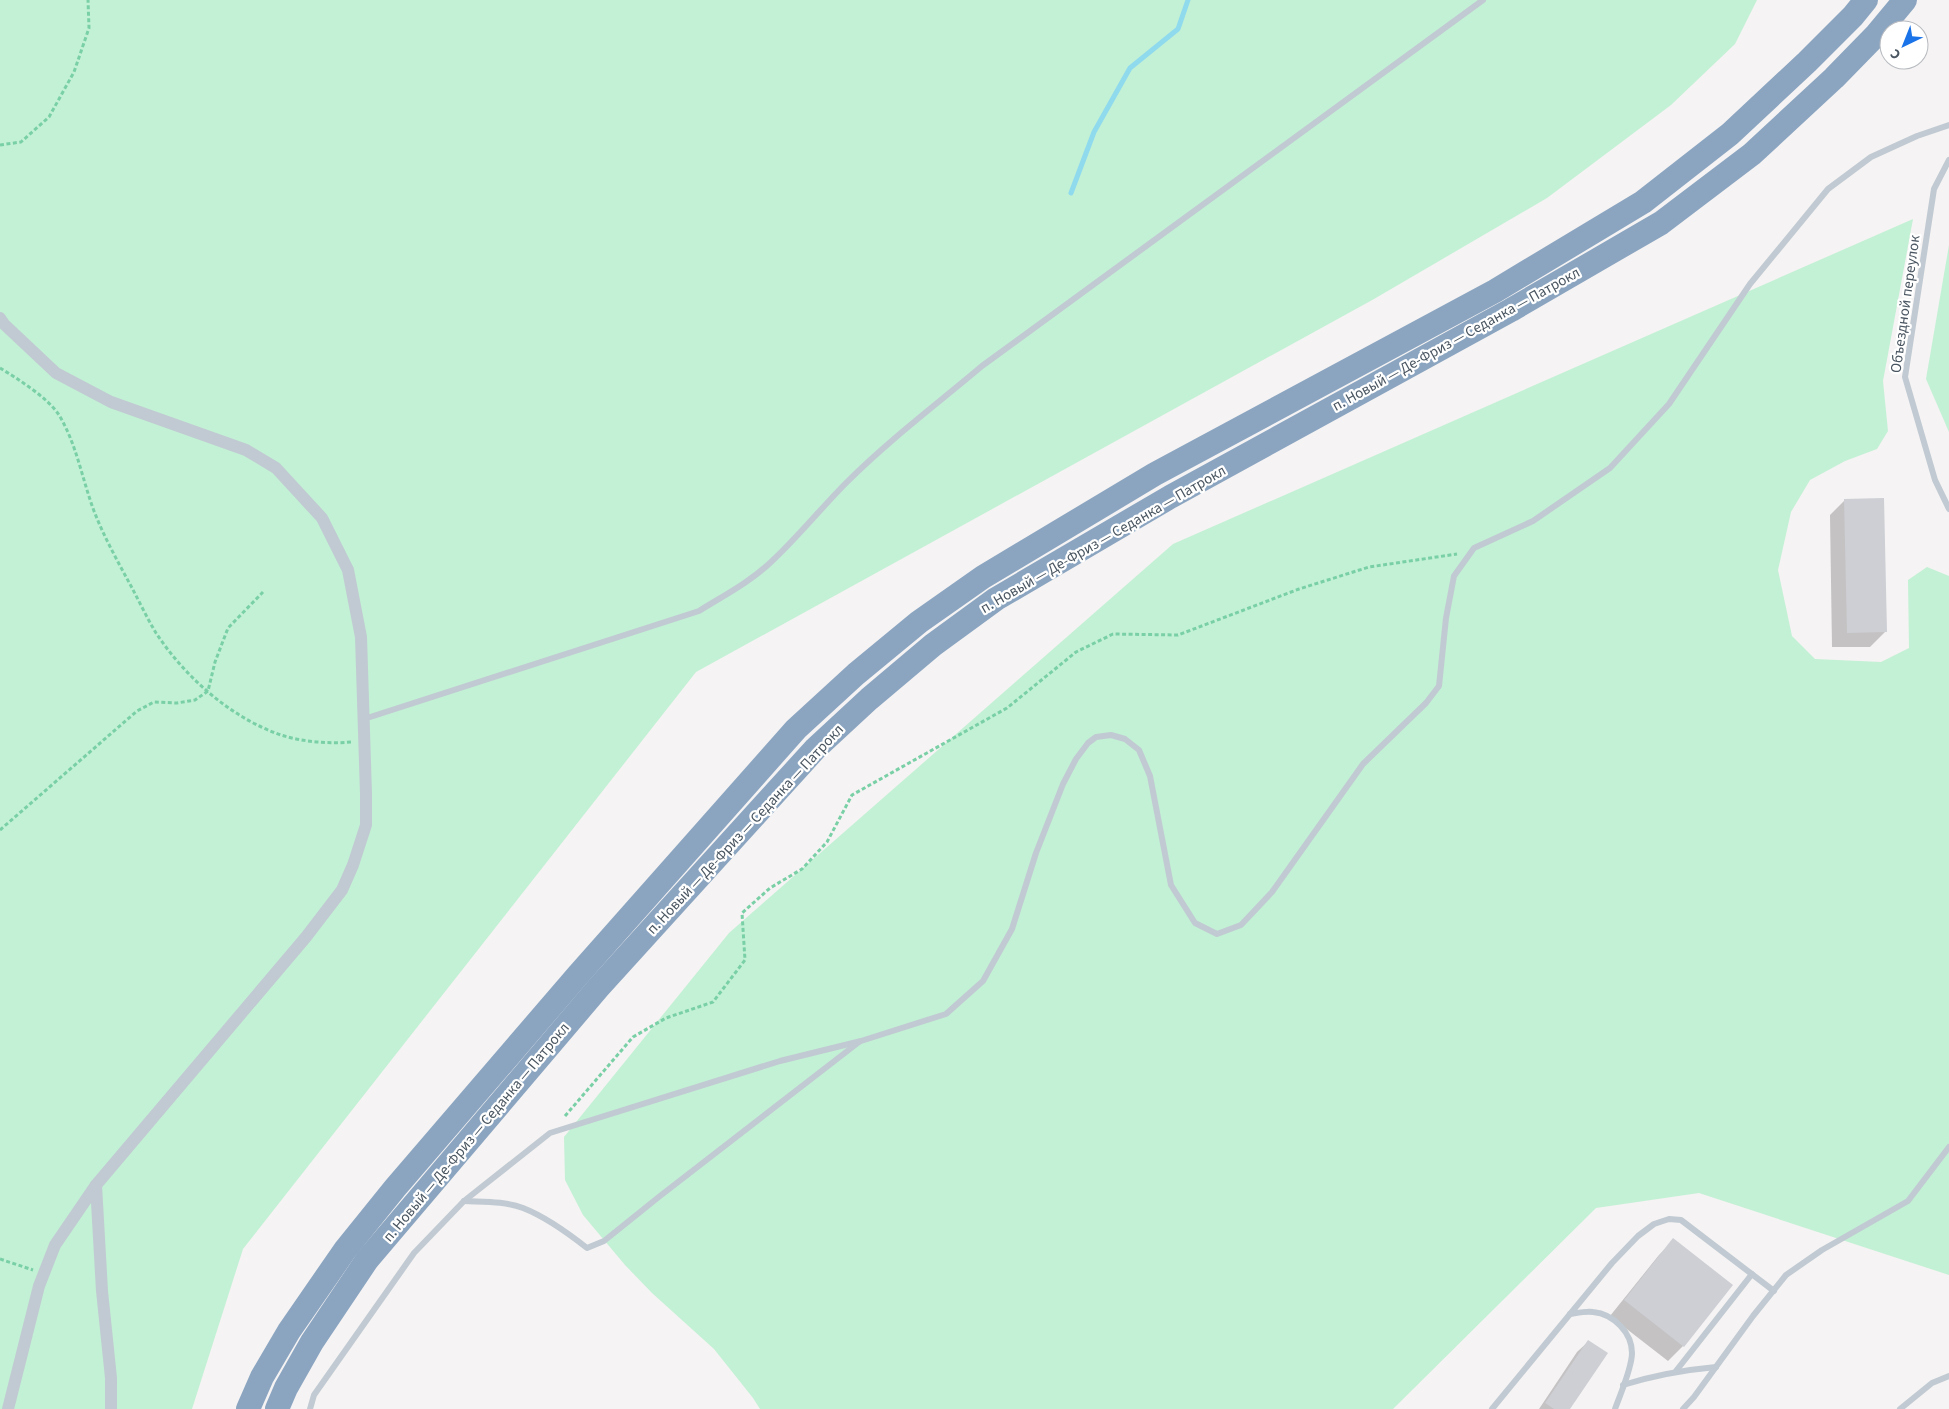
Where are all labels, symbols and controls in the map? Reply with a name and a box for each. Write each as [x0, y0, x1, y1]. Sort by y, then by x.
north arrow [1879, 20, 1929, 70]
text: С [1886, 44, 1906, 64]
street label: Объездной переулок [1885, 233, 1926, 374]
street label: п. Новый — Де-Фриз — Седанка — Патрокл [1329, 262, 1584, 417]
street label: п. Новый — Де-Фриз — Седанка — Патрокл [977, 460, 1230, 619]
street label: п. Новый — Де-Фриз — Седанка — Патрокл [642, 720, 849, 939]
street label: п. Новый — Де-Фриз — Седанка — Патрокл [378, 1018, 575, 1246]

